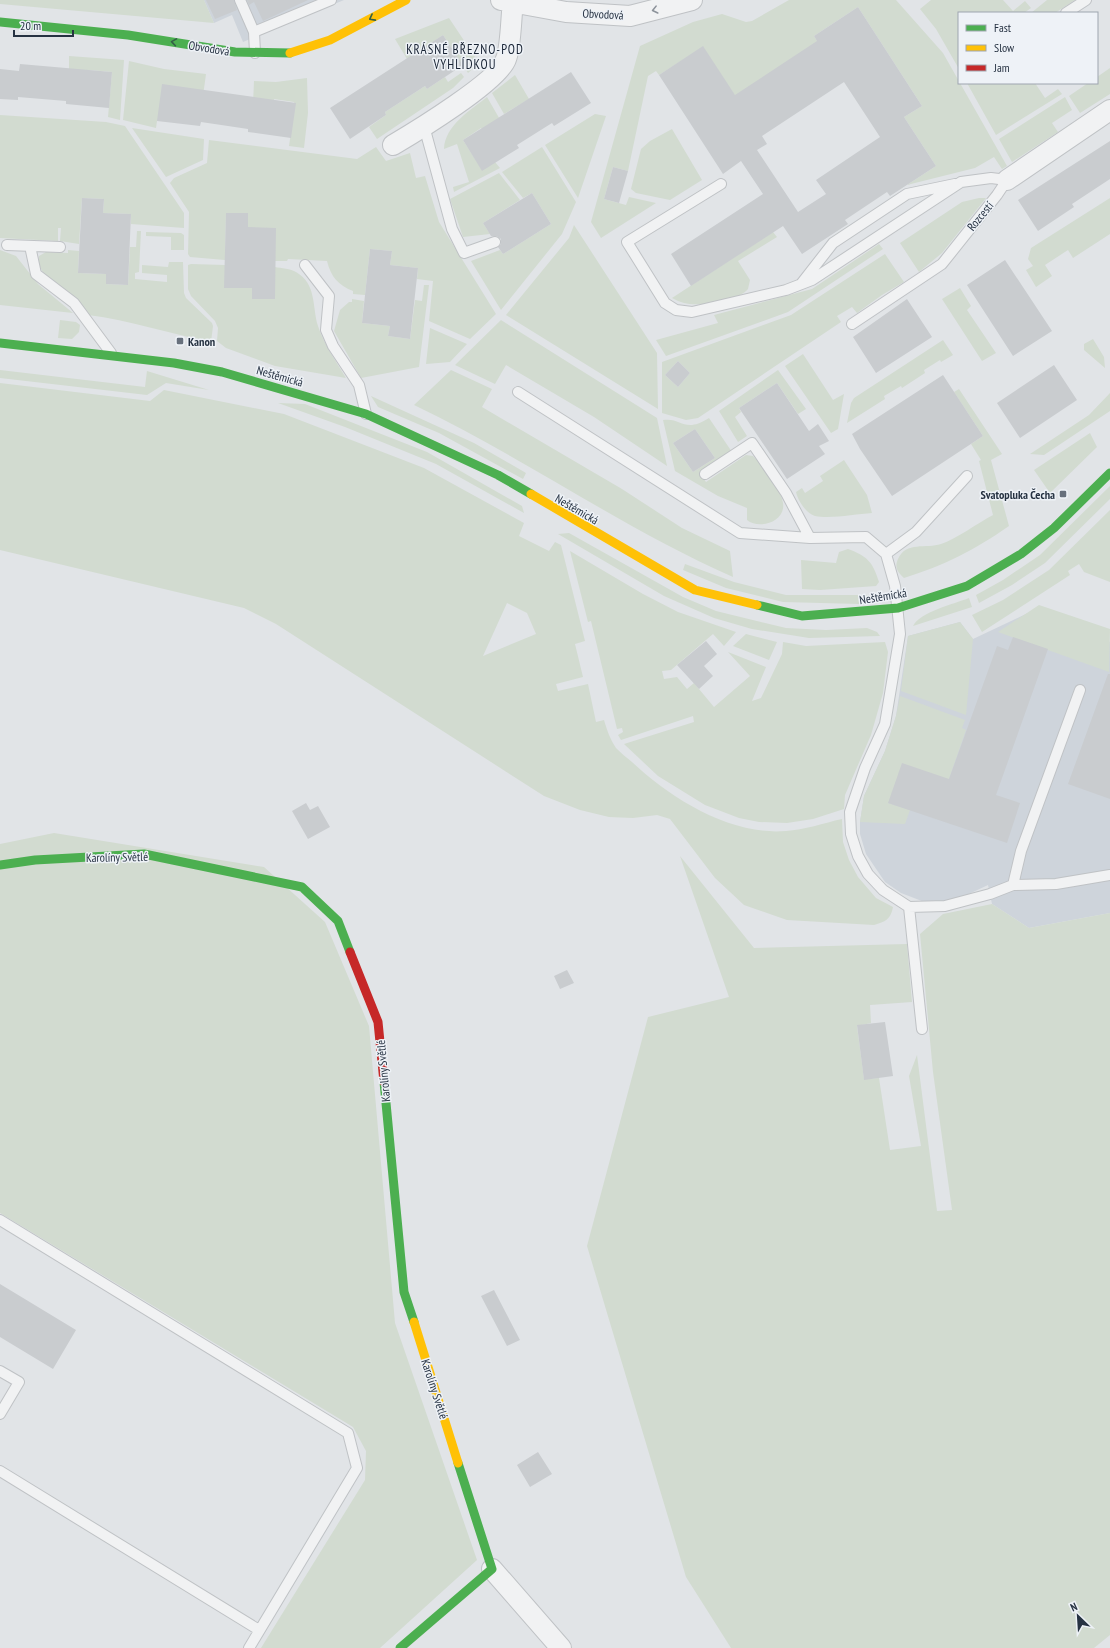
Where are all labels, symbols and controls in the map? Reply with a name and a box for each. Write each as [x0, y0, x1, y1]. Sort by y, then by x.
street label: Obvodová [582, 5, 624, 23]
one-way arrow [651, 5, 658, 13]
scale bar [14, 12, 73, 38]
legend [958, 12, 1098, 84]
one-way arrow [369, 13, 376, 20]
text: 20 m [20, 18, 41, 33]
text: Fast [994, 20, 1012, 35]
street label: Obvodová [187, 37, 231, 59]
one-way arrow [171, 38, 177, 47]
text: Slow [994, 40, 1015, 55]
district label: KRÁSNÉ BŘEZNO-POD VYHLÍDKOU [406, 41, 524, 73]
text: Jam [993, 60, 1010, 75]
street label: Rozcestí [964, 198, 997, 234]
place label: Kanon [188, 334, 215, 349]
marker: Kanon [175, 336, 185, 346]
street label: Neštěmická [255, 362, 305, 390]
place label: Svatopluka Čecha [980, 487, 1055, 502]
marker: Svatopluka Čecha [1058, 489, 1068, 499]
street label: Neštěmická [553, 491, 602, 528]
street label: Neštěmická [858, 585, 908, 607]
street label: Karolíny Světlé [86, 849, 148, 865]
street label: Karolíny Světlé [373, 1039, 393, 1103]
street label: Karolíny Světlé [418, 1357, 452, 1421]
north arrow [1058, 1596, 1098, 1636]
text: N [1068, 1599, 1079, 1615]

